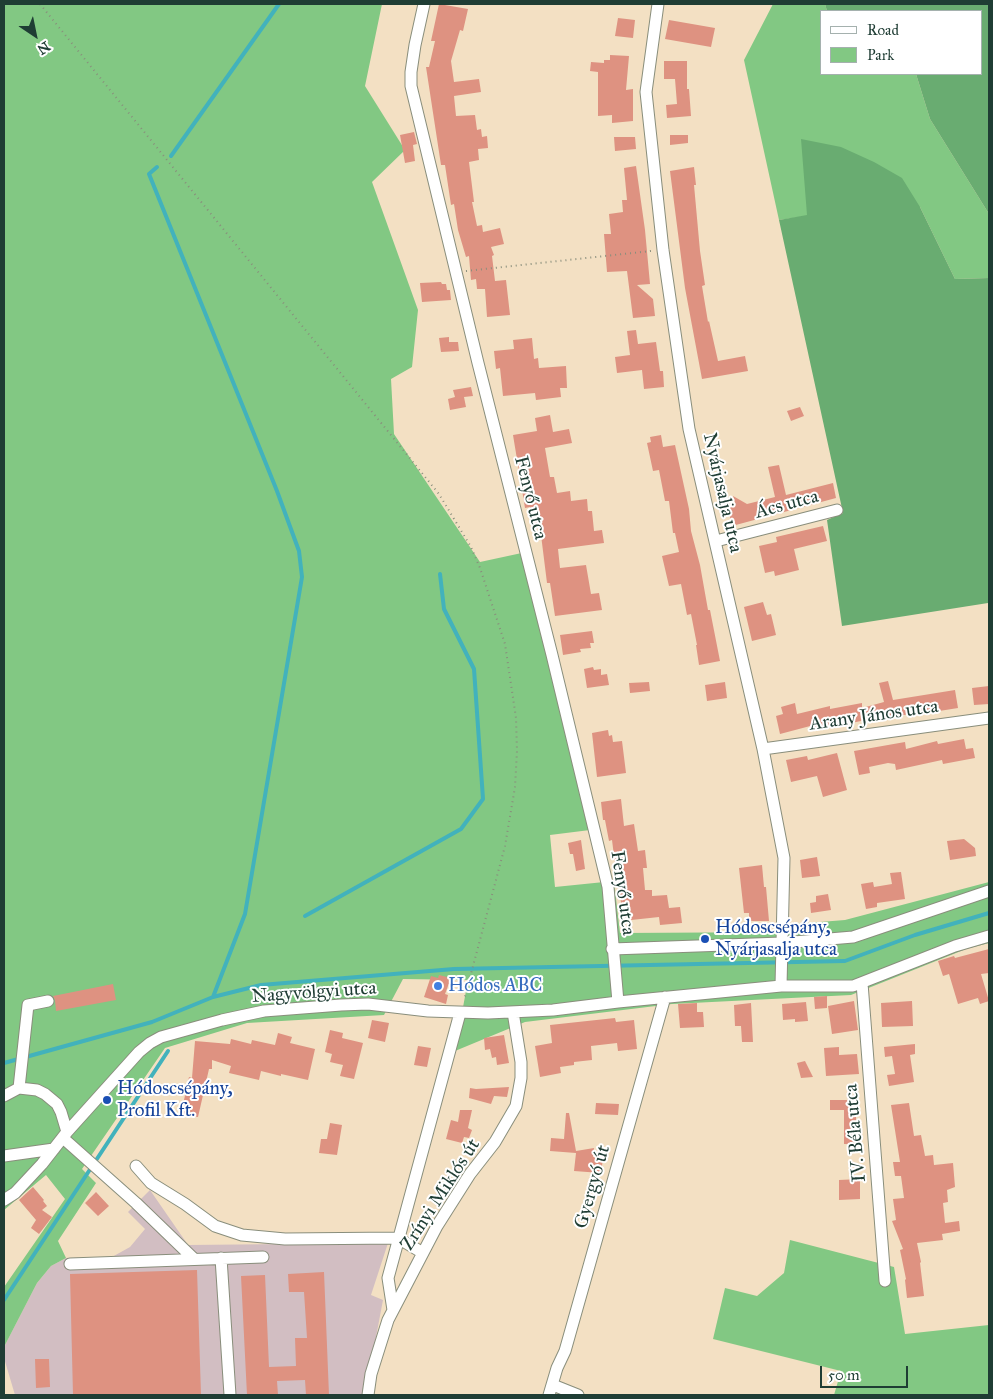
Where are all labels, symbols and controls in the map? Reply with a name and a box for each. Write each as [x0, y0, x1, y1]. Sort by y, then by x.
north arrow [10, 10, 60, 60]
legend [820, 10, 983, 75]
text: Road [867, 21, 899, 39]
text: N [34, 37, 53, 58]
text: Park [867, 46, 894, 64]
street label: Nyárjasalja utca [697, 431, 747, 555]
street label: Fenyő utca [509, 454, 551, 542]
street label: Ács utca [753, 486, 821, 524]
street label: Arany János utca [808, 696, 940, 736]
street label: Fenyő utca [605, 849, 639, 937]
place label: Hódoscsépány, Nyárjasalja utca [715, 917, 837, 961]
marker: Hódoscsépány, Nyárjasalja utca [699, 933, 711, 945]
place label: Hódos ABC [448, 975, 543, 997]
street label: Nagyvölgyi utca [251, 977, 377, 1009]
marker: Hódos ABC [432, 980, 444, 992]
place label: Hódoscsépány, Profil Kft. [117, 1078, 233, 1122]
street label: IV. Béla utca [840, 1083, 872, 1183]
marker: Hódoscsépány, Profil Kft. [101, 1094, 113, 1106]
street label: Zrínyi Miklós út [396, 1135, 486, 1255]
street label: Gyergyó út [570, 1143, 616, 1231]
scale bar [823, 1356, 910, 1388]
text: 50 m [828, 1366, 860, 1384]

